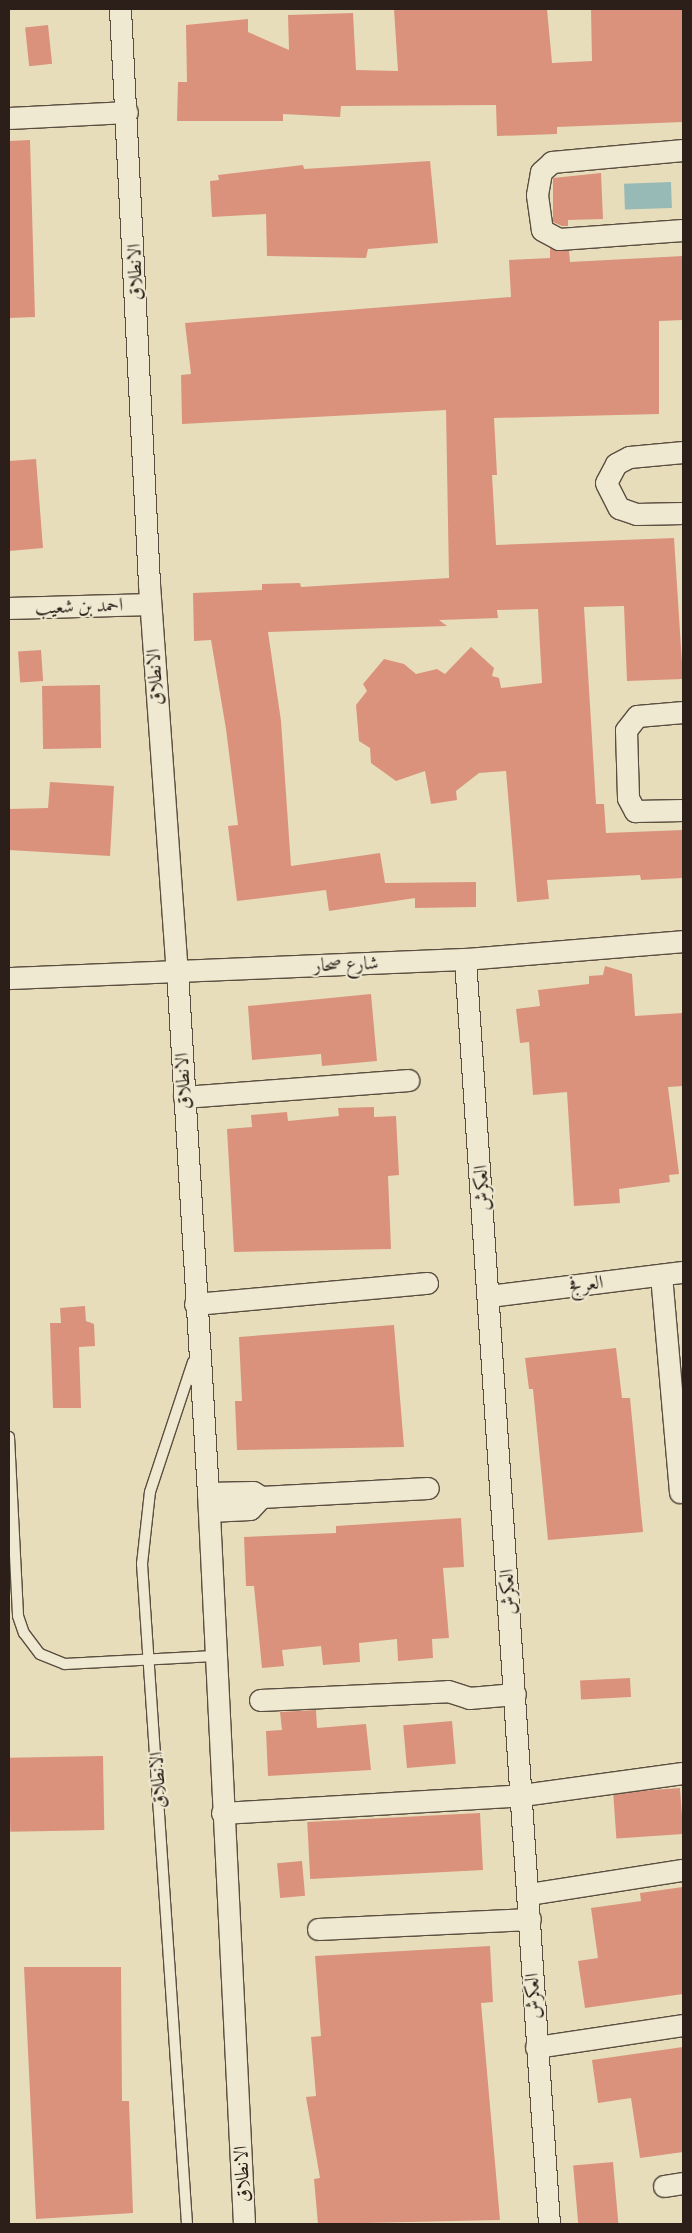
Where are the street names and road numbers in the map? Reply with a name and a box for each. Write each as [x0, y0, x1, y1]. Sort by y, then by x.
street label: الانطلاق [123, 243, 147, 301]
street label: احمد بن شعيب [34, 593, 124, 619]
street label: الانطلاق [142, 648, 168, 706]
street label: شارع صحار [313, 951, 379, 977]
street label: الانطلاق [170, 1052, 196, 1110]
street label: العكرش [469, 1164, 495, 1212]
street label: العرفج [567, 1271, 605, 1297]
street label: العكرش [495, 1568, 521, 1616]
street label: الانطلاق [145, 1751, 171, 1809]
street label: العكرش [520, 1973, 546, 2019]
street label: الانطلاق [229, 2145, 255, 2203]

